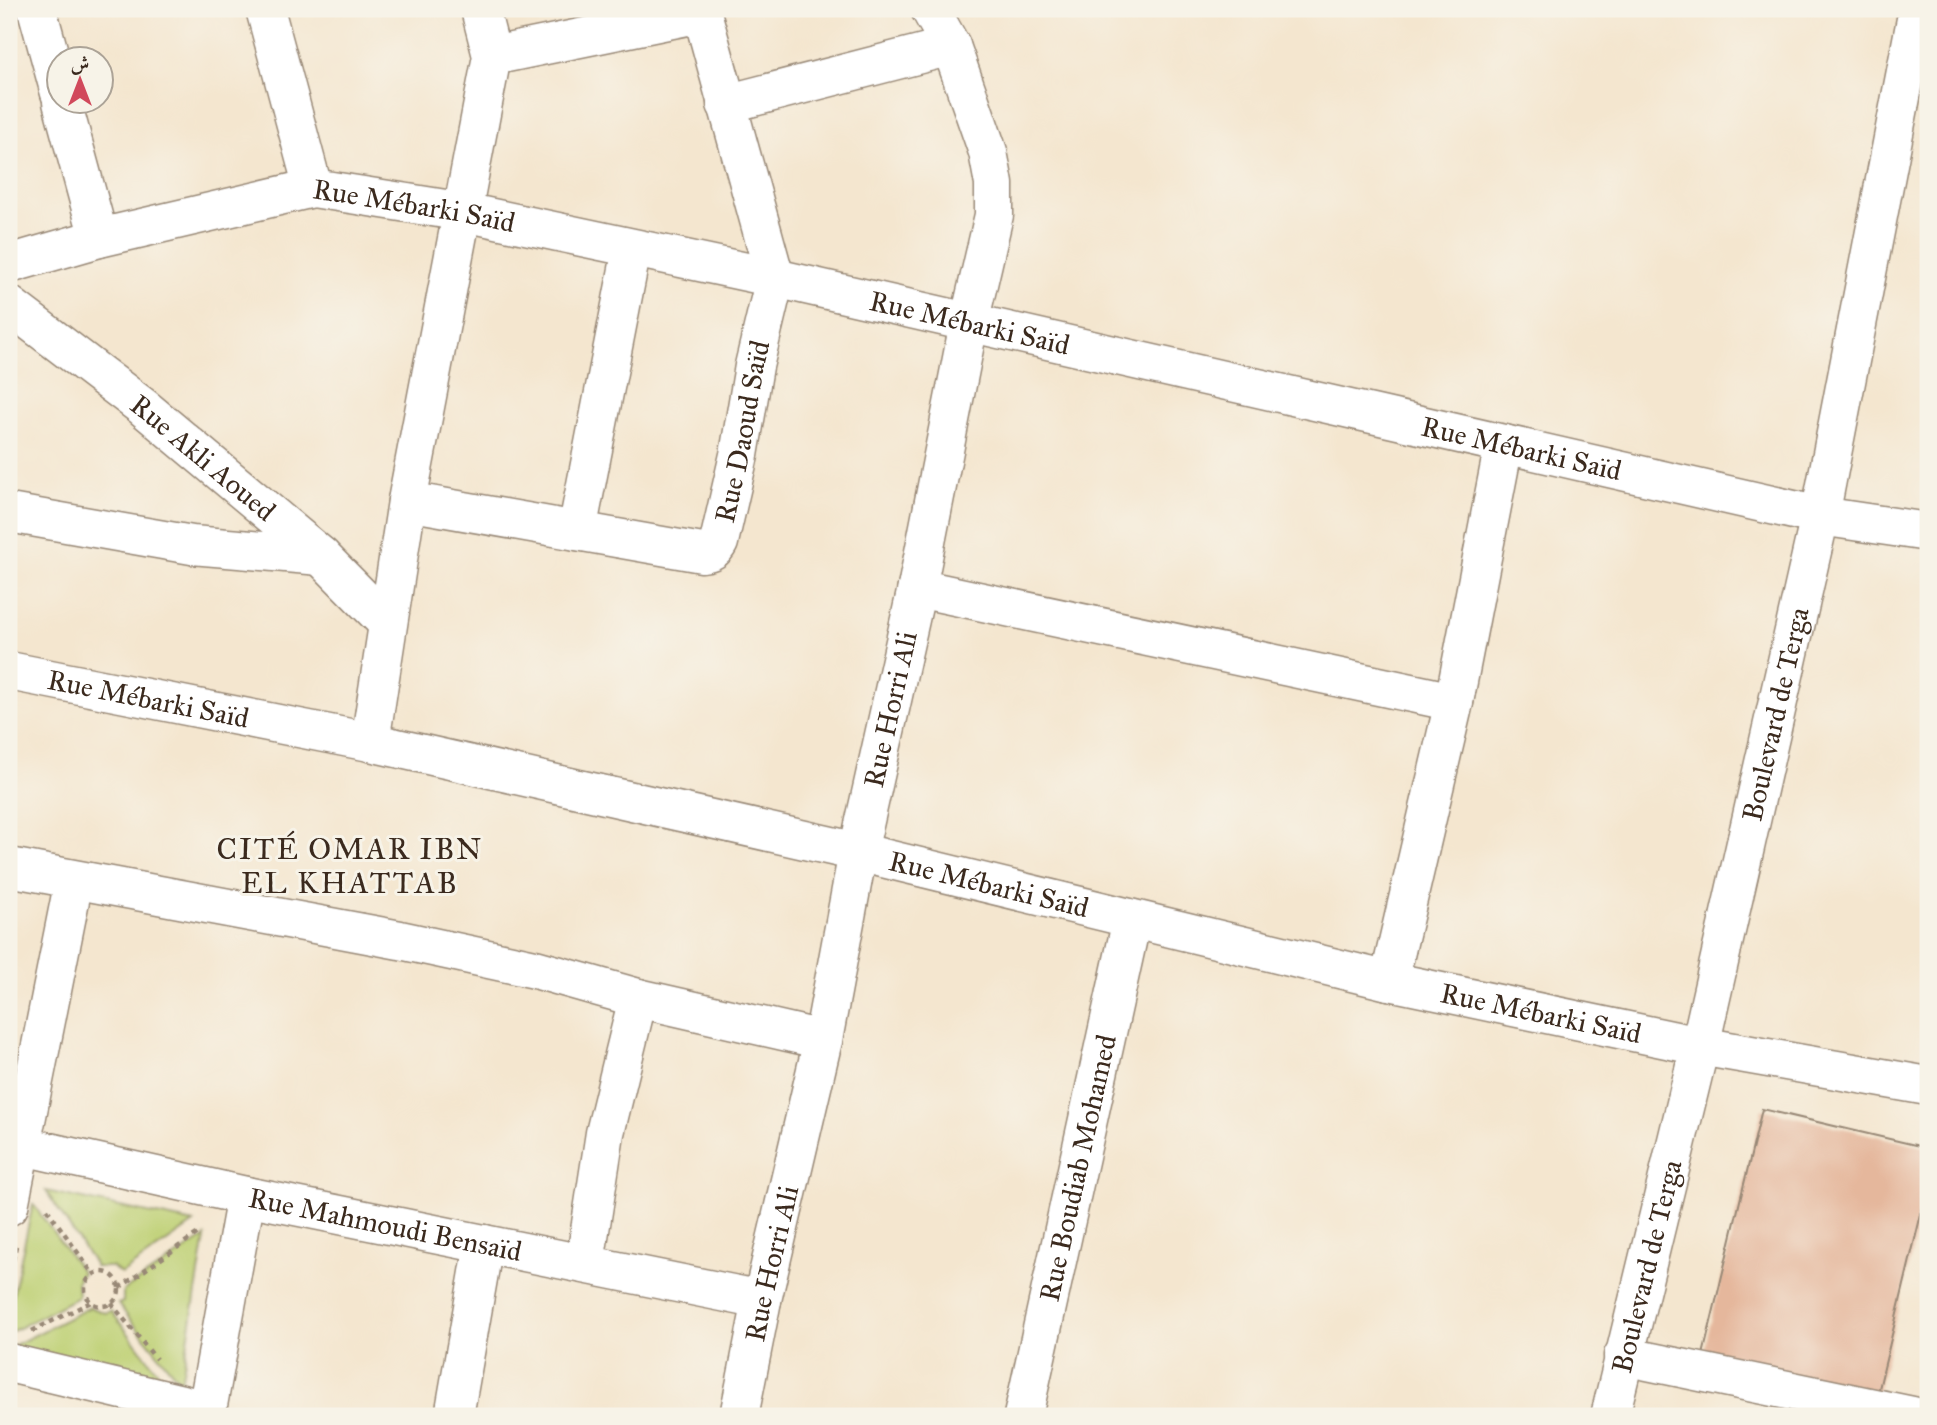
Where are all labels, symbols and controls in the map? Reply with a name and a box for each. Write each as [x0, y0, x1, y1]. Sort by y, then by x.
north arrow [46, 46, 116, 116]
text: ش [71, 52, 89, 75]
street label: Rue Mébarki Saïd [311, 171, 518, 240]
street label: Rue Mébarki Saïd [866, 283, 1073, 363]
street label: Rue Daoud Saïd [707, 337, 778, 526]
street label: Rue Akli Aoued [123, 387, 283, 529]
street label: Rue Mébarki Saïd [1418, 409, 1625, 488]
street label: Boulevard de Terga [1734, 604, 1817, 825]
street label: Rue Horri Ali [856, 627, 925, 791]
street label: Rue Mébarki Saïd [45, 662, 252, 736]
district label: CITÉ OMAR IBN EL KHATTAB [217, 830, 483, 901]
street label: Rue Mébarki Saïd [885, 843, 1092, 925]
street label: Rue Mébarki Saïd [1437, 975, 1645, 1051]
street label: Rue Boudiab Mohamed [1032, 1031, 1124, 1305]
street label: Boulevard de Terga [1604, 1156, 1690, 1377]
street label: Rue Mahmoudi Bensaïd [246, 1180, 525, 1269]
street label: Rue Horri Ali [737, 1182, 806, 1344]

